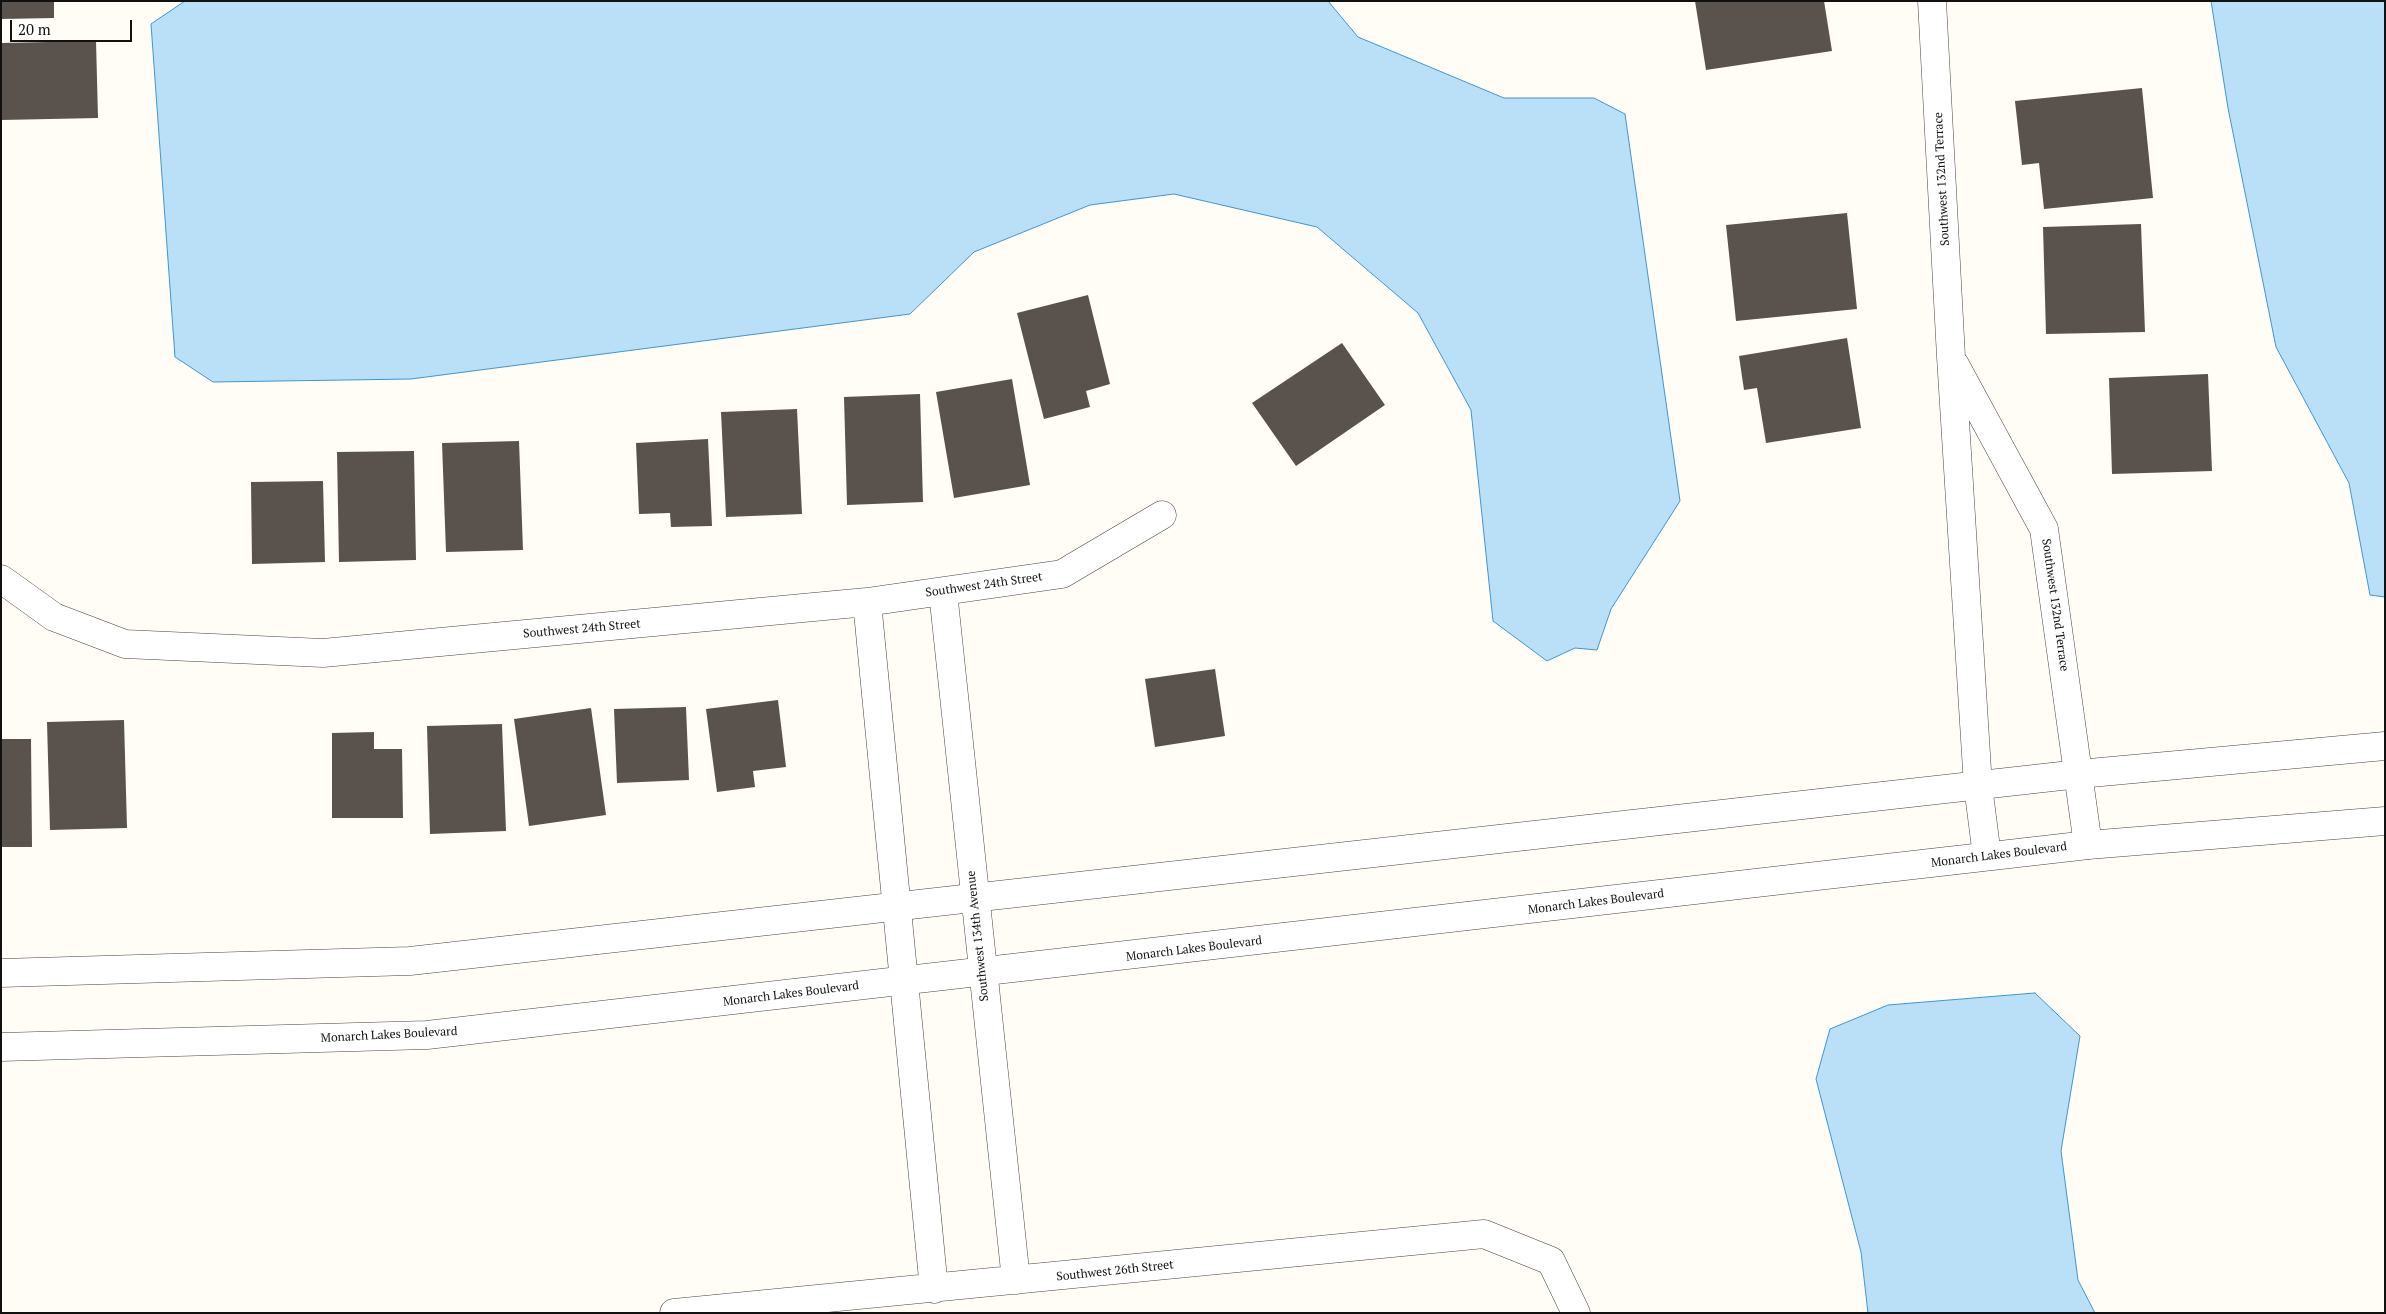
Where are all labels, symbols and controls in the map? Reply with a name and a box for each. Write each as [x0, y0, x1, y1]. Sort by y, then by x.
scale bar [12, 10, 135, 42]
text: 20 m [18, 19, 51, 39]
street label: Southwest 132nd Terrace [1931, 112, 1953, 246]
street label: Southwest 132nd Terrace [2039, 538, 2071, 672]
street label: Southwest 24th Street [925, 570, 1043, 600]
street label: Southwest 24th Street [523, 617, 641, 641]
street label: Monarch Lakes Boulevard [1930, 840, 2068, 870]
street label: Southwest 134th Avenue [964, 870, 992, 1002]
street label: Monarch Lakes Boulevard [1527, 887, 1665, 917]
street label: Monarch Lakes Boulevard [1125, 934, 1263, 964]
street label: Monarch Lakes Boulevard [722, 979, 860, 1009]
street label: Monarch Lakes Boulevard [320, 1024, 458, 1046]
street label: Southwest 26th Street [1056, 1258, 1174, 1284]

